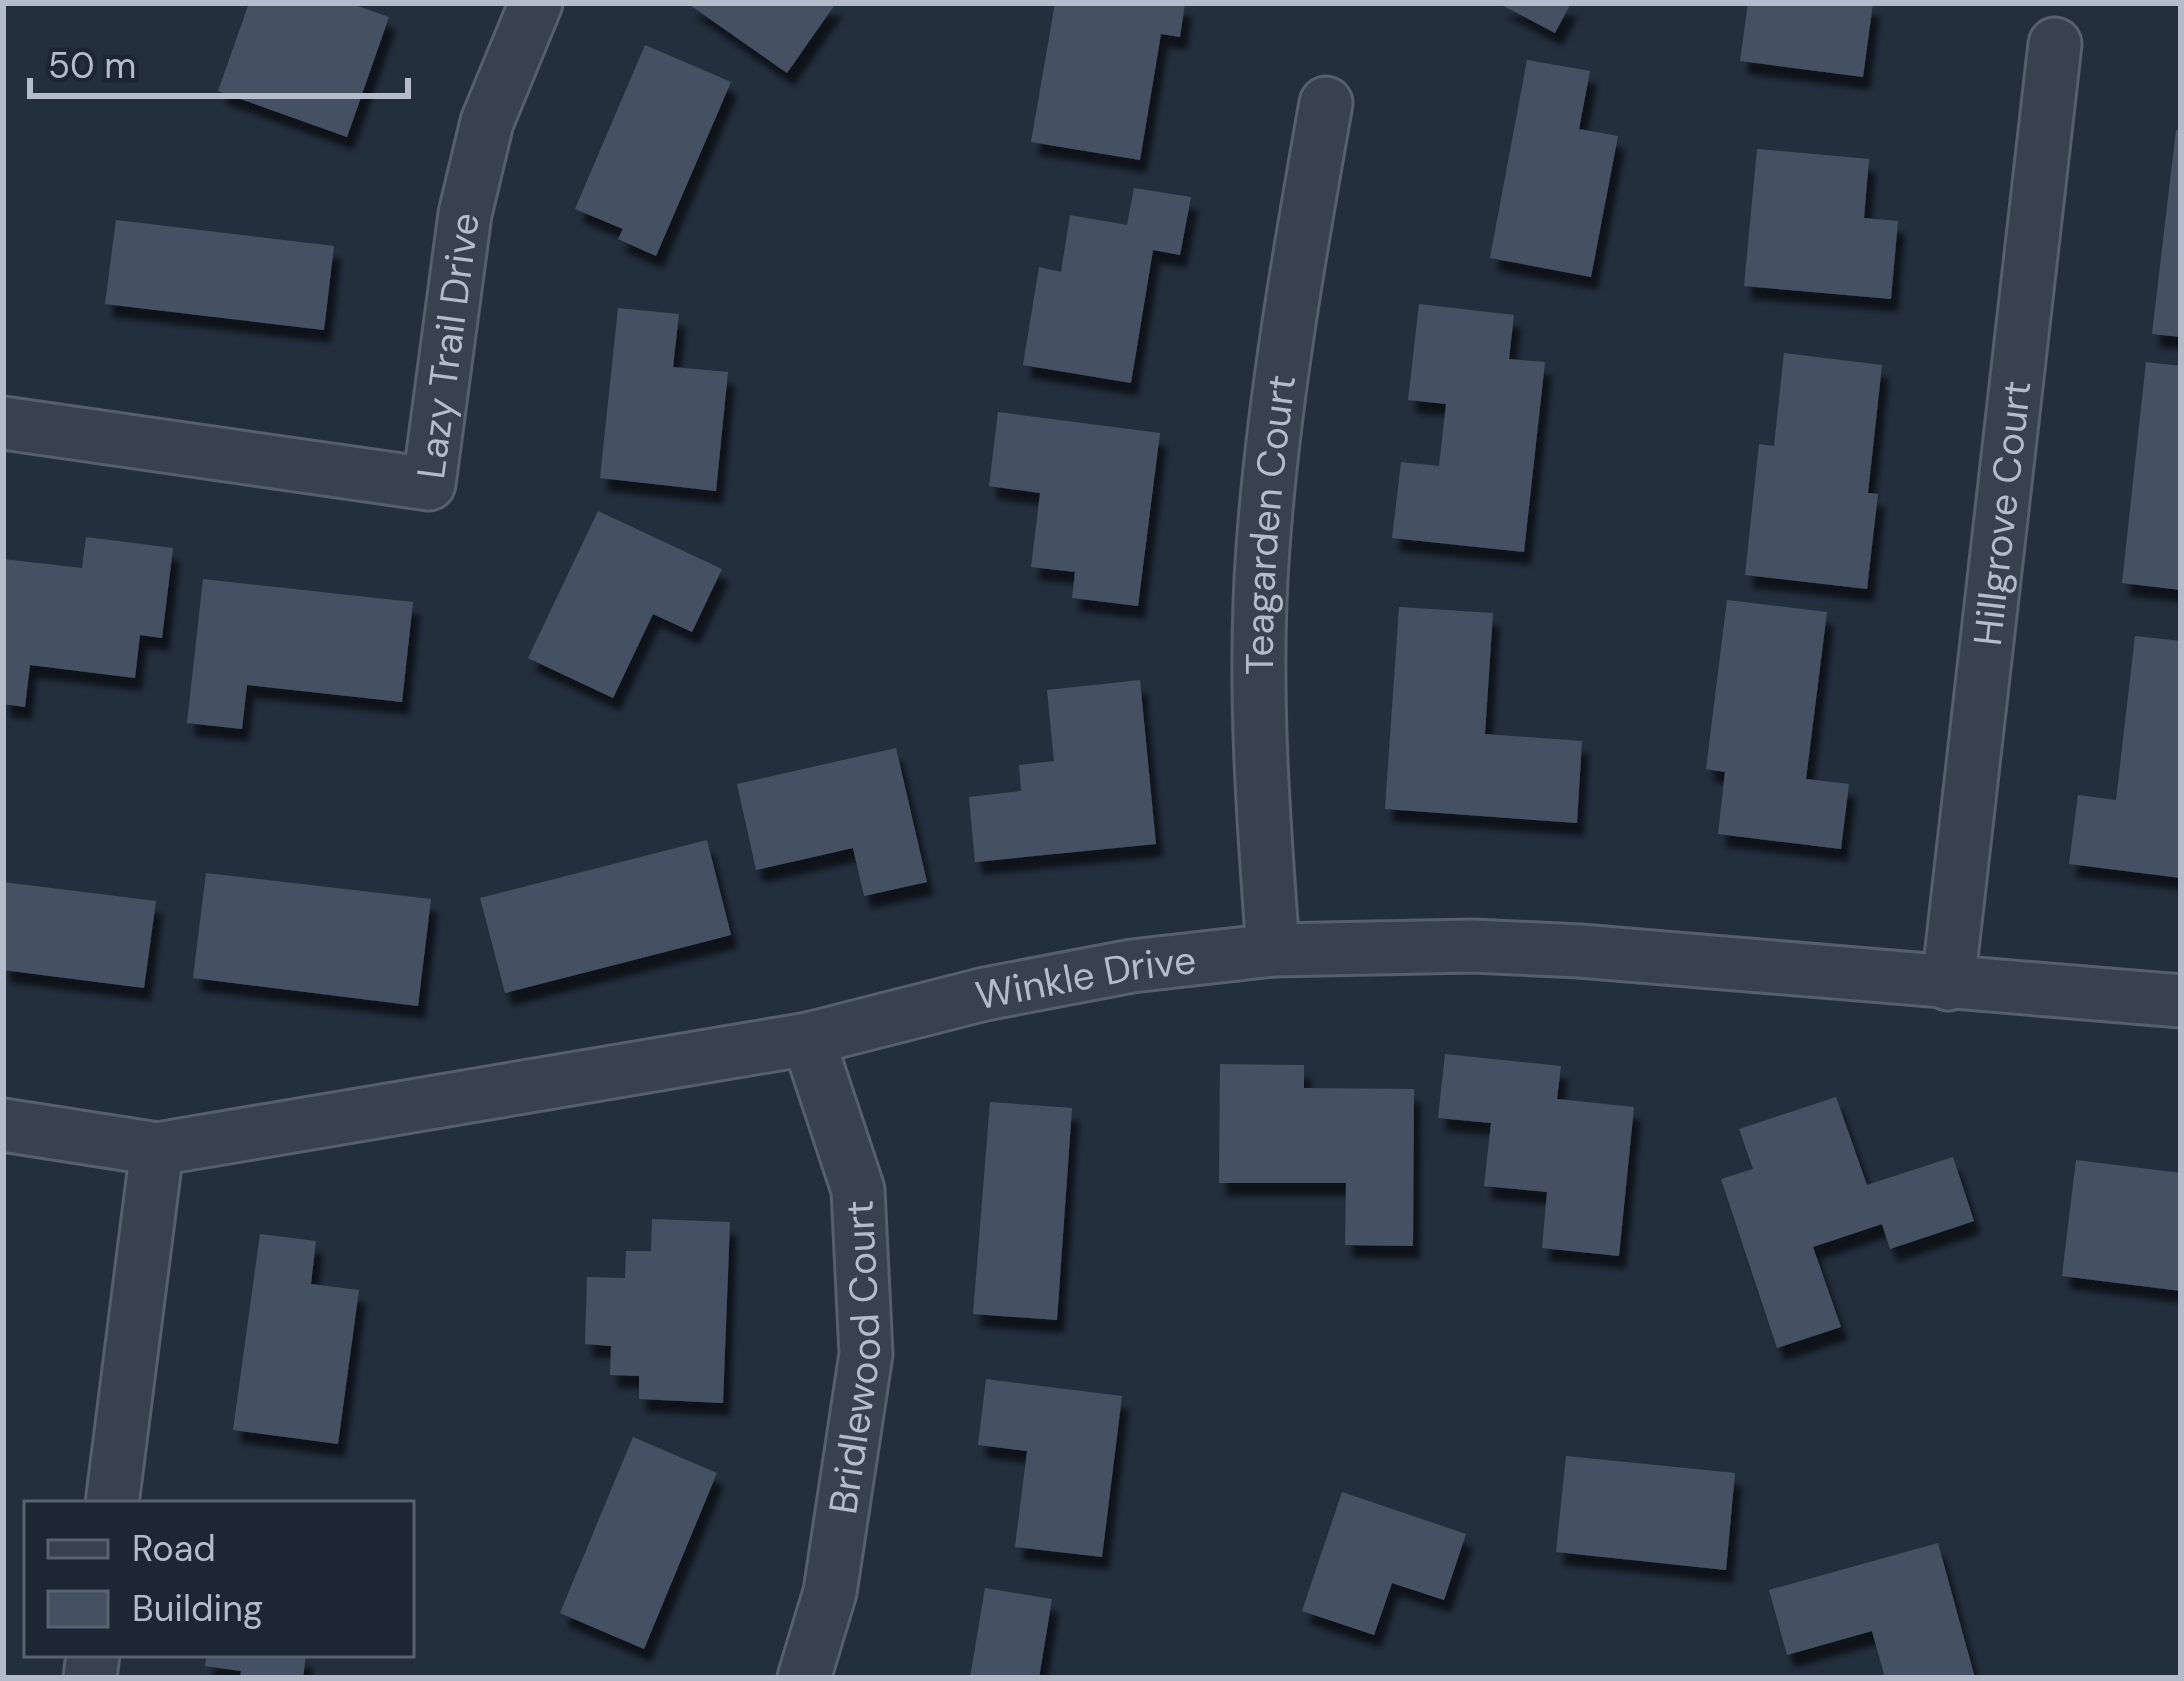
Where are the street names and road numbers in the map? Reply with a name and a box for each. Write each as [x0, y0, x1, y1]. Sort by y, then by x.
street label: Lazy Trail Drive [404, 209, 490, 482]
street label: Teagarden Court [1233, 372, 1307, 675]
street label: Hillgrove Court [1961, 378, 2042, 648]
street label: Winkle Drive [971, 933, 1199, 1021]
street label: Bridlewood Court [817, 1199, 892, 1517]

